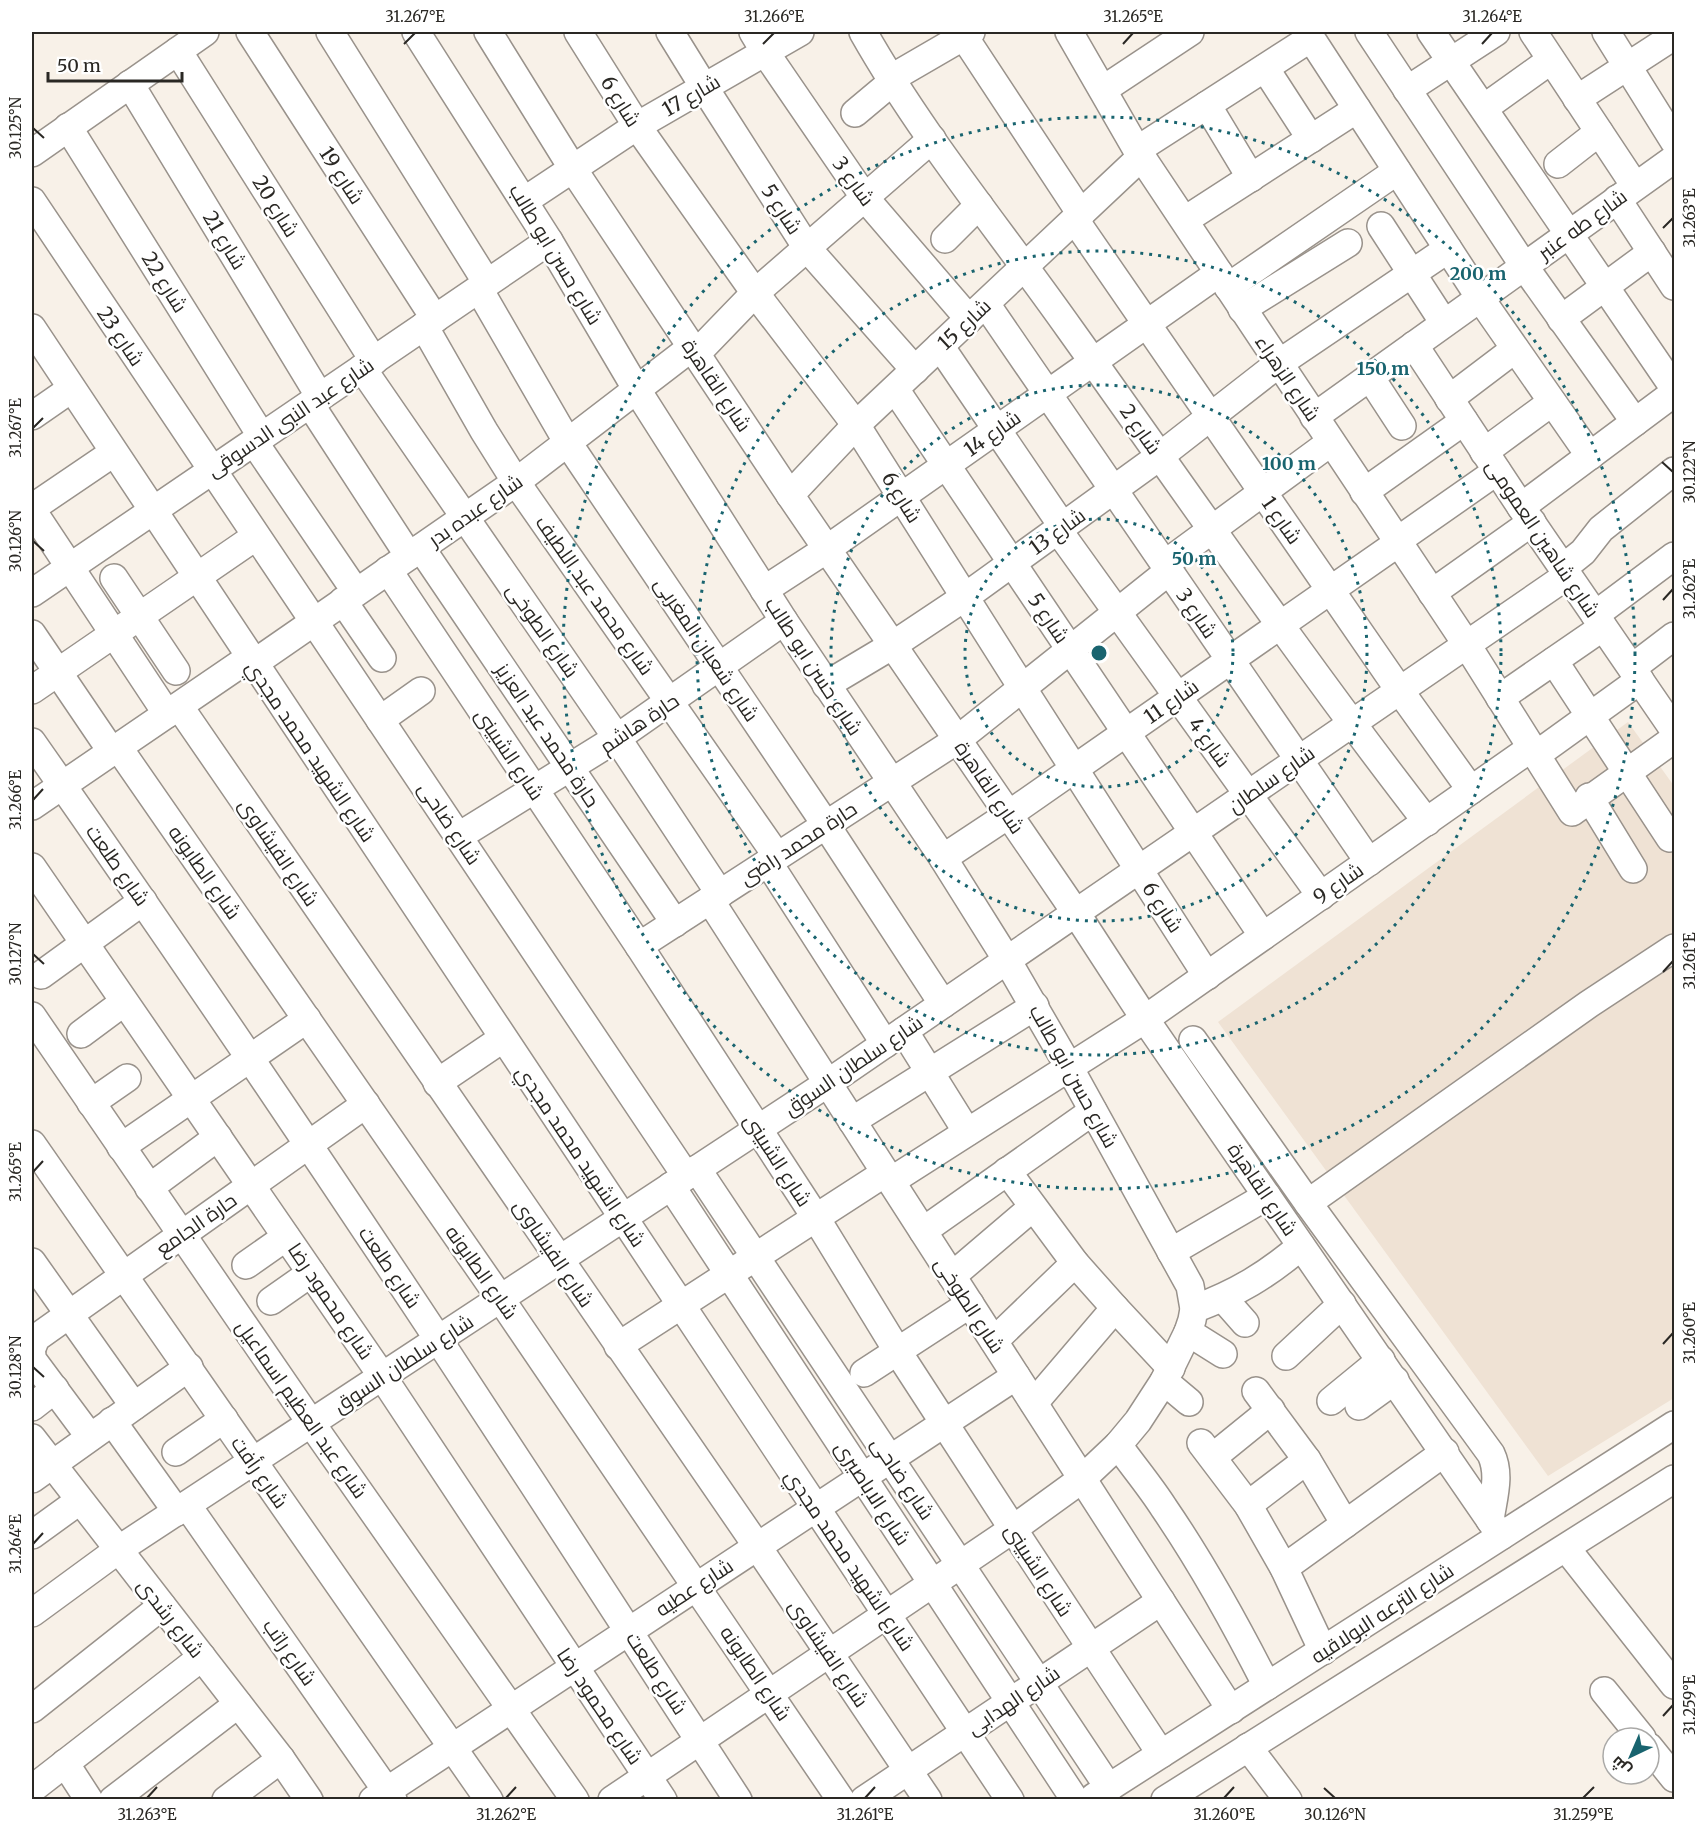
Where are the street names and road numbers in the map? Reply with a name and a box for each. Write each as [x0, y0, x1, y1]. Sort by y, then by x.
street label: شارع 17 [658, 68, 725, 123]
street label: شارع 6 [594, 71, 646, 132]
street label: شارع 19 [313, 141, 370, 210]
street label: شارع 3 [826, 151, 880, 212]
street label: شارع 20 [246, 171, 305, 242]
street label: شارع حسن ابو طالب [502, 179, 608, 330]
street label: شارع 5 [755, 179, 808, 240]
street label: شارع طه عنبر [1532, 183, 1633, 267]
street label: شارع 21 [196, 206, 252, 275]
street label: شارع 22 [135, 247, 193, 318]
street label: شارع 15 [932, 293, 997, 356]
street label: شارع 23 [90, 302, 150, 372]
street label: شارع الزهراء [1248, 330, 1326, 427]
street label: شارع القاهرة [675, 334, 757, 437]
street label: شارع عبد النبى الدسوقى [202, 352, 379, 484]
street label: شارع 2 [1113, 399, 1167, 460]
street label: شارع 14 [959, 404, 1026, 463]
street label: شارع شاهين العمومى [1479, 454, 1605, 623]
street label: شارع 6 [875, 467, 927, 528]
street label: شارع عبده بدر [422, 468, 528, 554]
street label: شارع 1 [1255, 491, 1307, 550]
street label: شارع 13 [1024, 502, 1091, 561]
street label: شارع محمد عبد اللطيف [529, 510, 660, 681]
street label: شارع شعبان المغربى [648, 572, 765, 727]
street label: شارع الطوخى [500, 578, 585, 683]
street label: شارع 3 [1170, 583, 1223, 644]
street label: شارع 5 [1022, 588, 1075, 649]
street label: شارع حسن ابو طالب [758, 592, 868, 741]
street label: شارع الشهيد محمد مجدي [238, 656, 381, 849]
street label: حارة محمد عبد العزيز [490, 657, 605, 812]
street label: شارع 11 [1139, 673, 1204, 730]
street label: حارة هاشم [595, 687, 685, 760]
street label: شارع الشبينى [468, 703, 550, 806]
street label: شارع 4 [1182, 712, 1237, 773]
street label: شارع القاهرة [948, 736, 1030, 839]
street label: شارع سلطان [1223, 740, 1320, 820]
street label: شارع ضاحى [412, 777, 487, 870]
street label: شارع الفيشاوى [232, 793, 324, 912]
street label: حارة محمد راضى [735, 796, 862, 891]
street label: شارع طلعت [79, 820, 155, 912]
street label: شارع الطابونه [162, 820, 247, 925]
street label: شارع 9 [1308, 857, 1369, 911]
street label: شارع 6 [1136, 877, 1189, 938]
street label: شارع حسن ابو طالب [1023, 1000, 1124, 1153]
street label: شارع سلطان السوق [779, 1009, 928, 1122]
street label: شارع الشهيد محمد مجدي [508, 1061, 651, 1254]
street label: شارع الشبينى [737, 1109, 817, 1212]
street label: شارع القاهرة [1221, 1138, 1303, 1241]
street label: حارة الجامع [151, 1187, 242, 1263]
street label: شارع الفيشاوى [507, 1194, 599, 1313]
street label: شارع الطابونه [439, 1220, 524, 1325]
street label: شارع طلعت [352, 1221, 427, 1314]
street label: شارع محمود رضا [281, 1238, 379, 1365]
street label: شارع الطوخى [928, 1252, 1010, 1359]
street label: شارع سلطان السوق [328, 1308, 479, 1419]
street label: شارع عبد العظيم اسماعيل [229, 1315, 373, 1504]
street label: شارع رأفت [224, 1431, 294, 1514]
street label: شارع ضاحى [865, 1432, 940, 1525]
street label: شارع الاباصيرى [828, 1436, 916, 1551]
street label: شارع الشهيد محمد مجدي [777, 1465, 920, 1658]
street label: شارع الشبينى [998, 1519, 1078, 1622]
street label: شارع عطيه [650, 1553, 739, 1623]
street label: شارع الترعه البولاقيه [1306, 1558, 1459, 1670]
street label: شارع رشدى [131, 1573, 210, 1664]
street label: شارع الفيشاوى [782, 1594, 874, 1713]
street label: شارع راتب [256, 1614, 322, 1691]
street label: شارع الطابونه [713, 1621, 797, 1726]
street label: شارع طلعت [619, 1627, 693, 1720]
street label: شارع محمود رضا [550, 1643, 648, 1770]
street label: شارع الهدابى [962, 1660, 1065, 1742]

